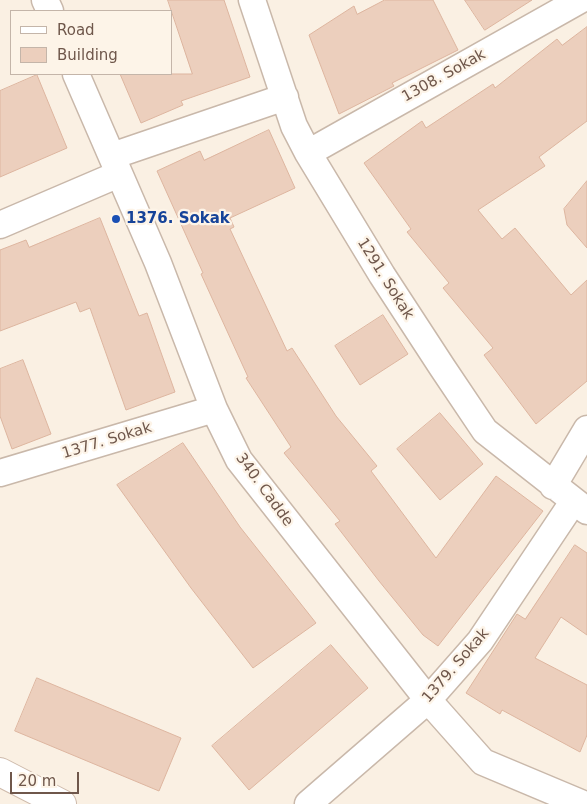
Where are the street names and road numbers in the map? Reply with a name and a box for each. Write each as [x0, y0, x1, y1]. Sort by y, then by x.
street label: 1308. Sokak [399, 46, 489, 106]
street label: 1291. Sokak [353, 235, 417, 323]
street label: 1377. Sokak [60, 419, 154, 463]
street label: 340. Cadde [231, 450, 297, 530]
street label: 1379. Sokak [419, 625, 493, 707]

